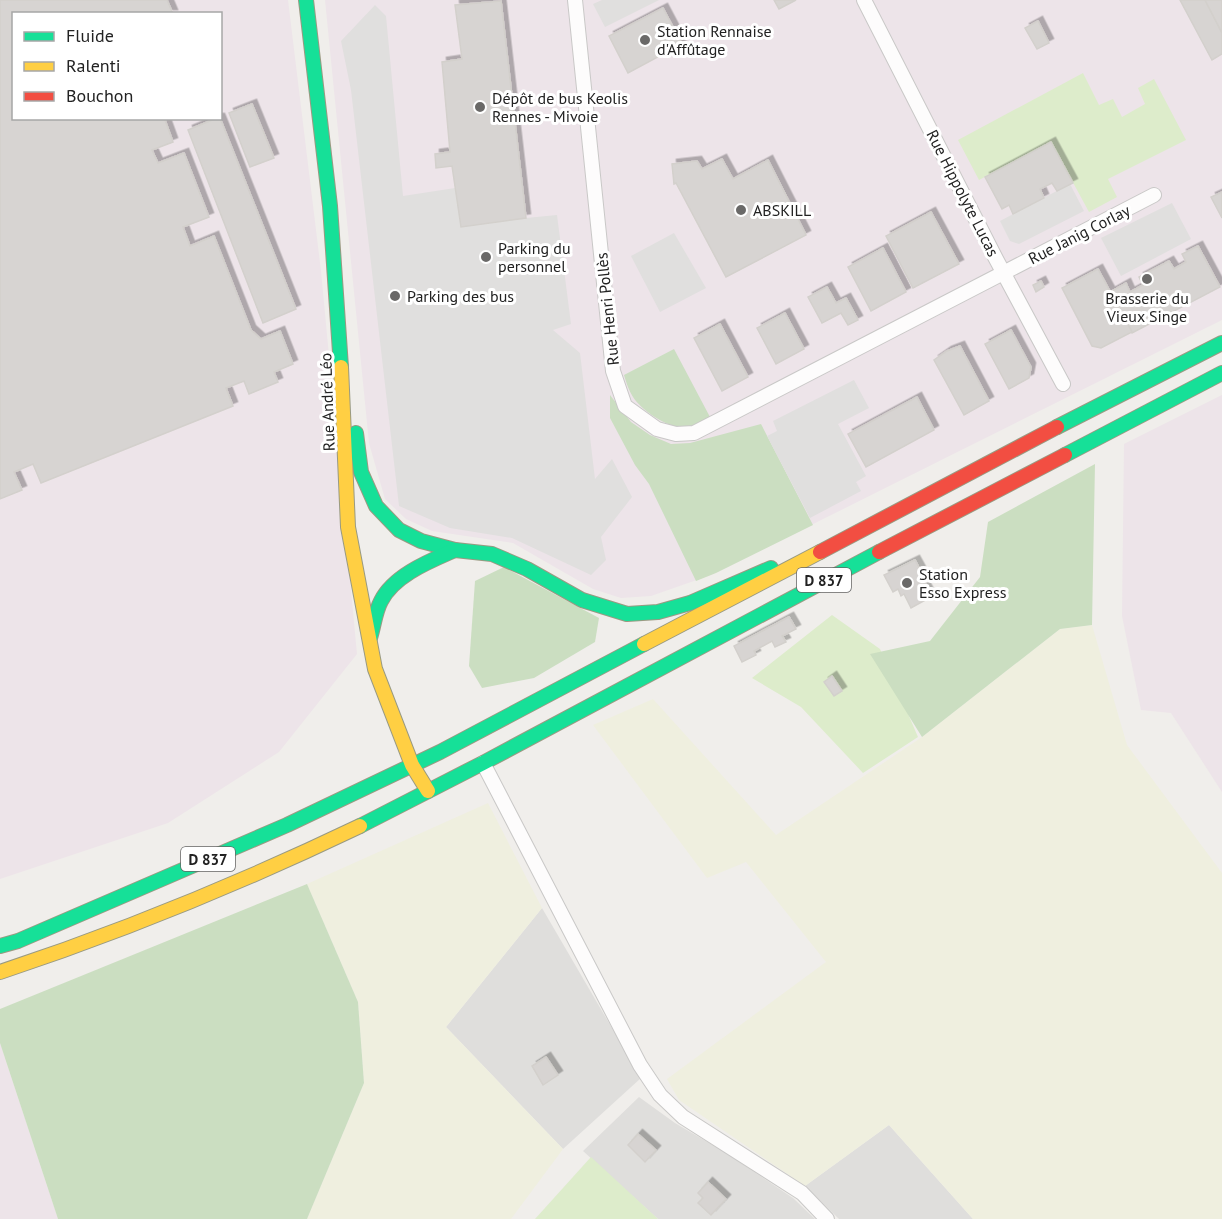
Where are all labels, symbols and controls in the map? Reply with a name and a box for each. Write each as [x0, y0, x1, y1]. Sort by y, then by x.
legend [12, 12, 222, 120]
place label: Station Rennaise d'Affûtage [657, 21, 772, 59]
text: Fluide [66, 24, 114, 47]
marker: Station Rennaise d'Affûtage [638, 33, 652, 47]
text: Ralenti [66, 54, 121, 77]
text: Bouchon [66, 84, 133, 107]
place label: Dépôt de bus Keolis Rennes - Mivoie [492, 88, 628, 126]
marker: Dépôt de bus Keolis Rennes - Mivoie [473, 100, 487, 114]
street label: Rue Hippolyte Lucas [922, 126, 1004, 260]
place label: ABSKILL [753, 200, 811, 220]
street label: Rue Janig Corlay [1025, 200, 1134, 268]
marker: ABSKILL [734, 203, 748, 217]
place label: Parking du personnel [498, 238, 571, 276]
marker: Parking du personnel [479, 250, 493, 264]
street label: Rue Henri Pollès [591, 251, 623, 366]
marker: Brasserie du Vieux Singe [1140, 272, 1154, 286]
place label: Parking des bus [407, 286, 514, 306]
place label: Brasserie du Vieux Singe [1105, 288, 1189, 326]
marker: Parking des bus [388, 289, 402, 303]
street label: Rue André Léo [315, 353, 339, 451]
place label: Station Esso Express [919, 564, 1007, 602]
road number: D 837 [797, 568, 851, 592]
marker: Station Esso Express [900, 576, 914, 590]
road number: D 837 [181, 847, 235, 871]

